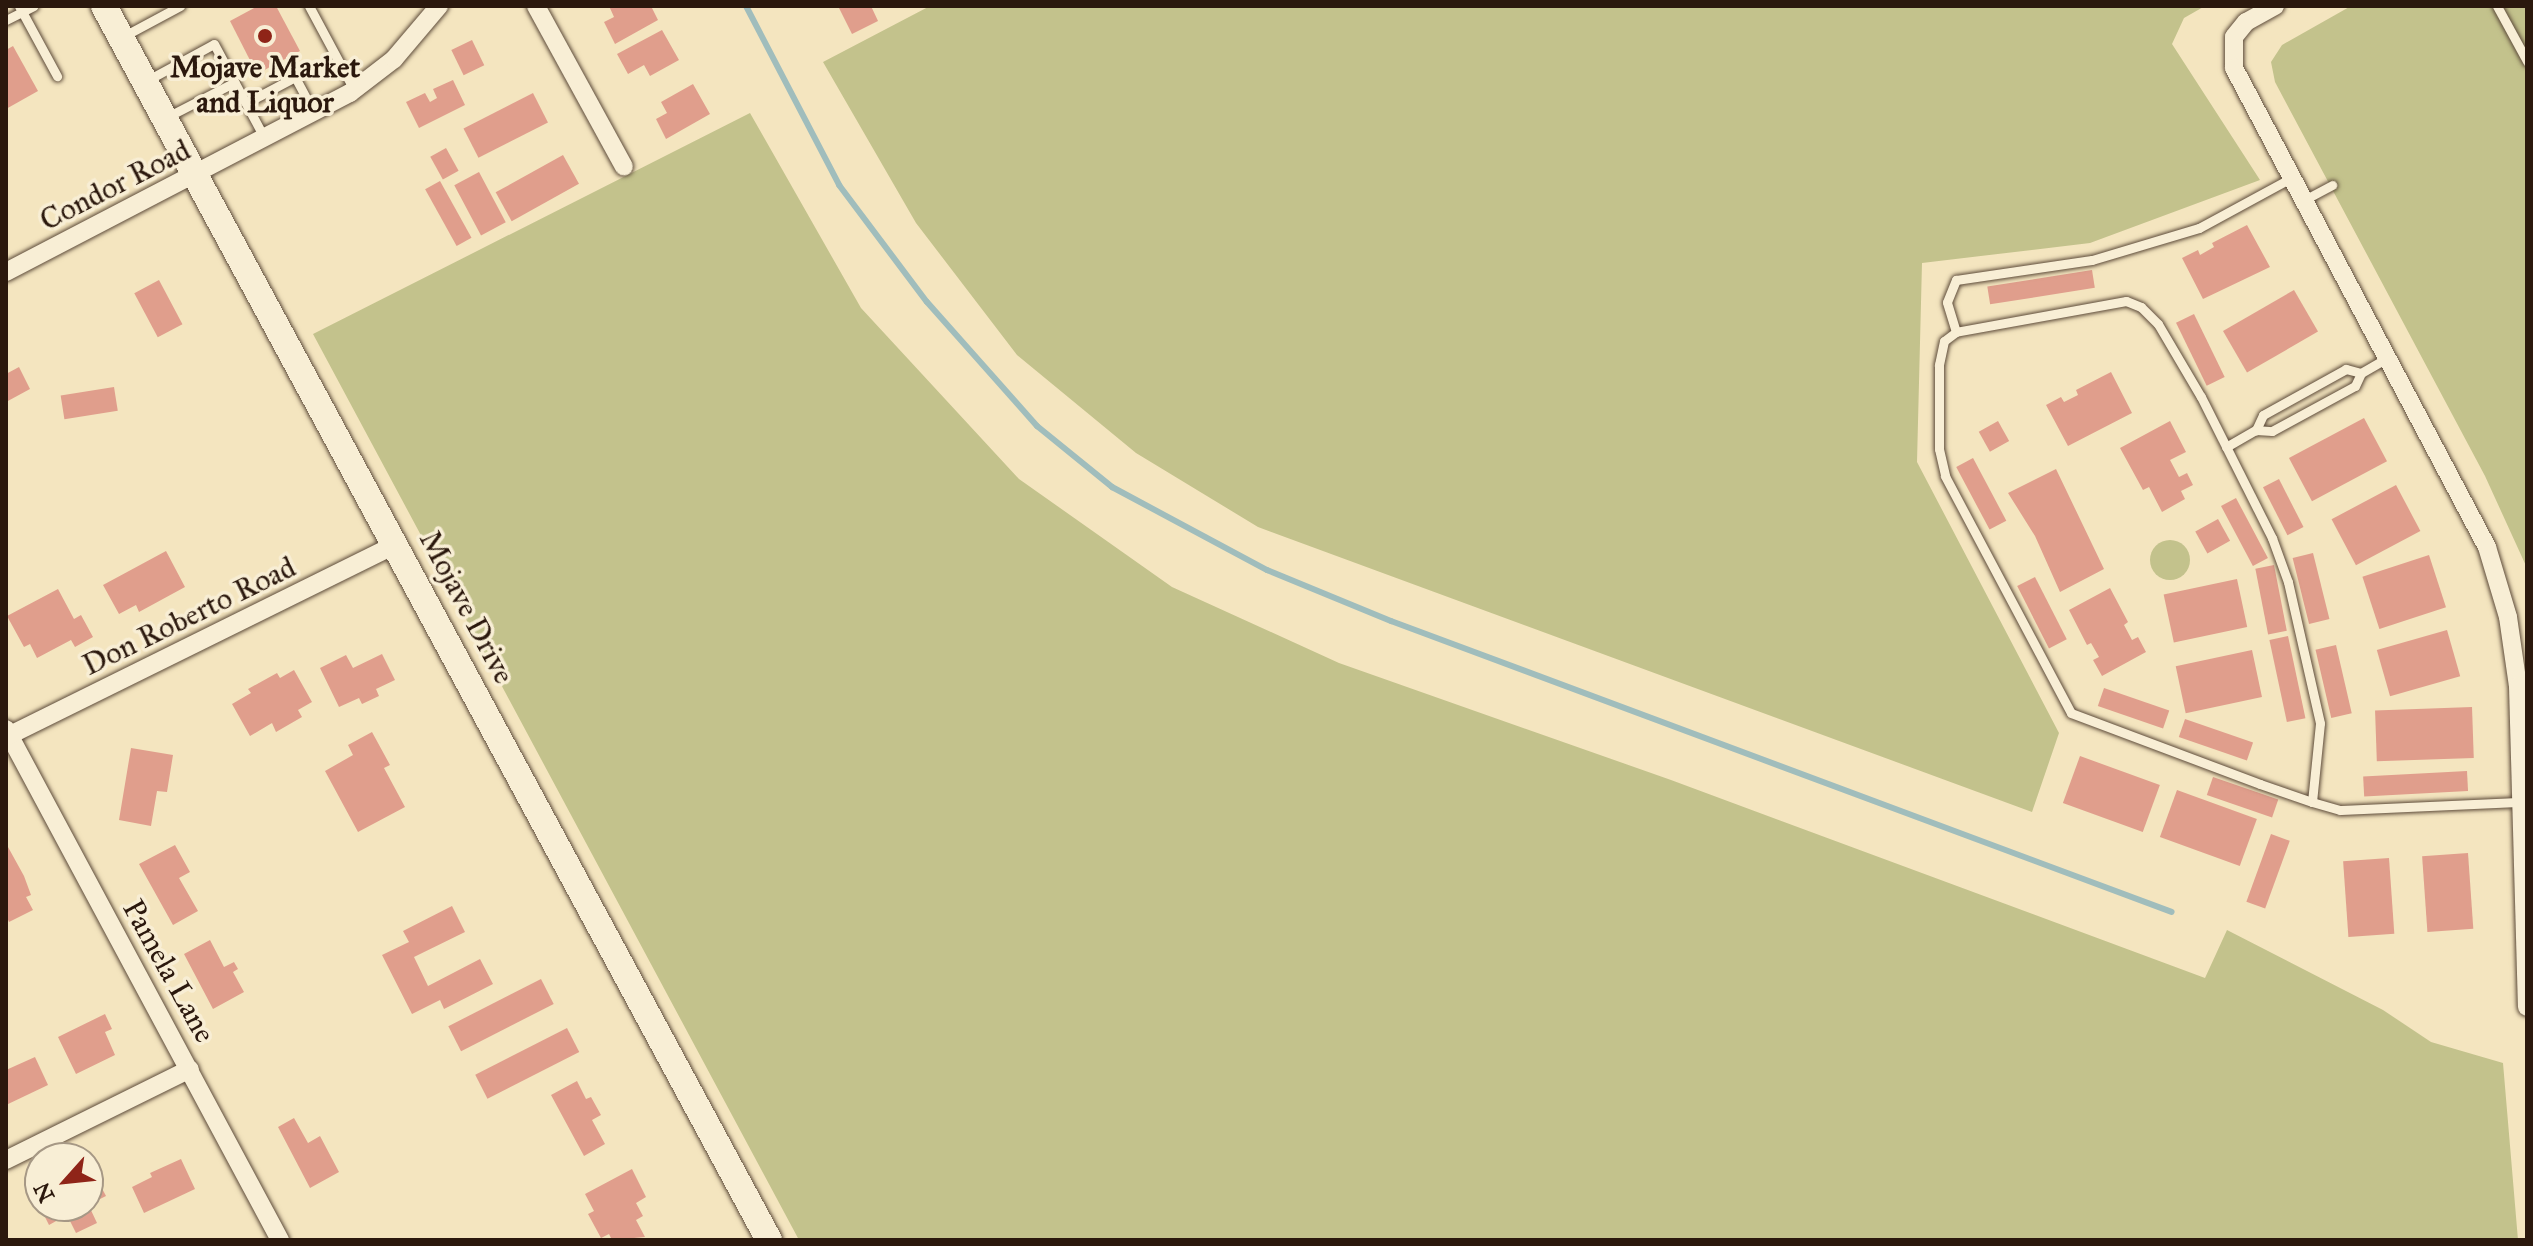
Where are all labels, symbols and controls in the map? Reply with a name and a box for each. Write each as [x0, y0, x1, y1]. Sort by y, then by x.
marker: Mojave Market and Liquor [256, 27, 274, 45]
place label: Mojave Market and Liquor [170, 49, 360, 120]
street label: Condor Road [34, 132, 196, 238]
street label: Mojave Drive [412, 524, 522, 690]
street label: Don Roberto Road [77, 549, 301, 683]
street label: Pamela Lane [115, 893, 223, 1049]
north arrow [24, 1142, 104, 1222]
text: N [28, 1178, 60, 1207]

